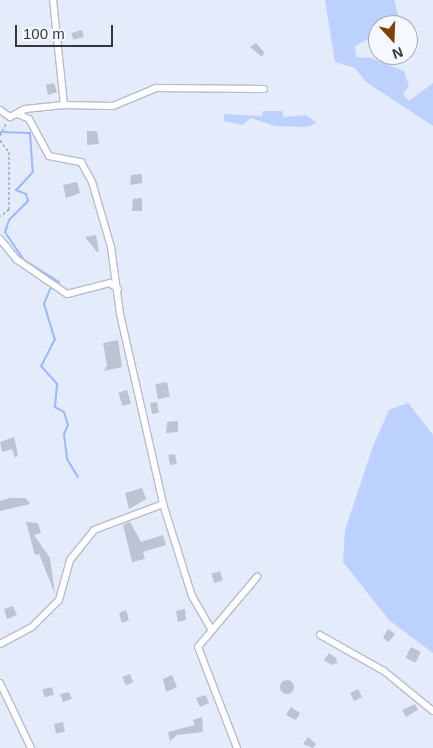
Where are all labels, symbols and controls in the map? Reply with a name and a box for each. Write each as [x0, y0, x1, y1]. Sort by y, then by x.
scale bar [18, 15, 115, 47]
north arrow [368, 15, 418, 65]
text: 100 m [23, 25, 65, 42]
text: N [390, 44, 405, 62]

